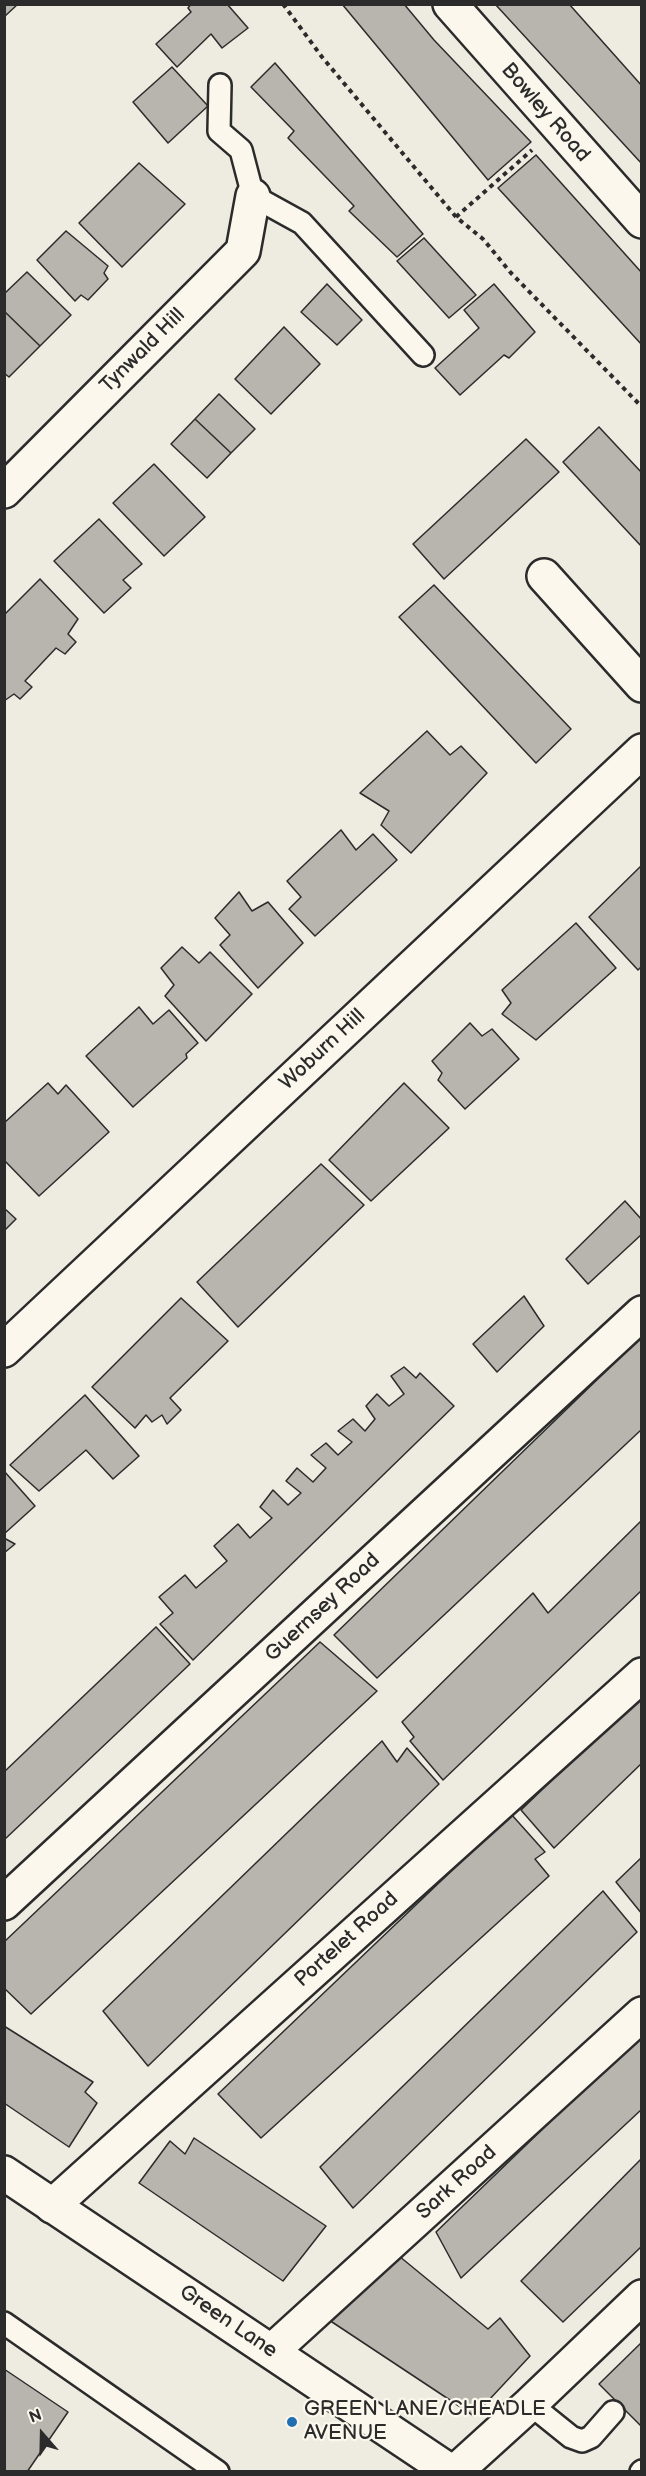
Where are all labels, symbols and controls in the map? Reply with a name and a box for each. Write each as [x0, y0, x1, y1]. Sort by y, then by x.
street label: Bowley Road [495, 58, 595, 168]
street label: Tynwald Hill [95, 303, 191, 399]
street label: Woburn Hill [275, 1004, 371, 1096]
street label: Guernsey Road [260, 1548, 386, 1668]
street label: Portelet Road [290, 1887, 404, 1993]
street label: Sark Road [412, 2141, 502, 2225]
street label: Green Lane [174, 2280, 282, 2364]
place label: GREEN LANE/CHEADLE AVENUE [304, 2397, 546, 2447]
north arrow [12, 2404, 72, 2464]
text: N [27, 2406, 45, 2428]
marker: GREEN LANE/CHEADLE AVENUE [285, 2415, 299, 2429]

